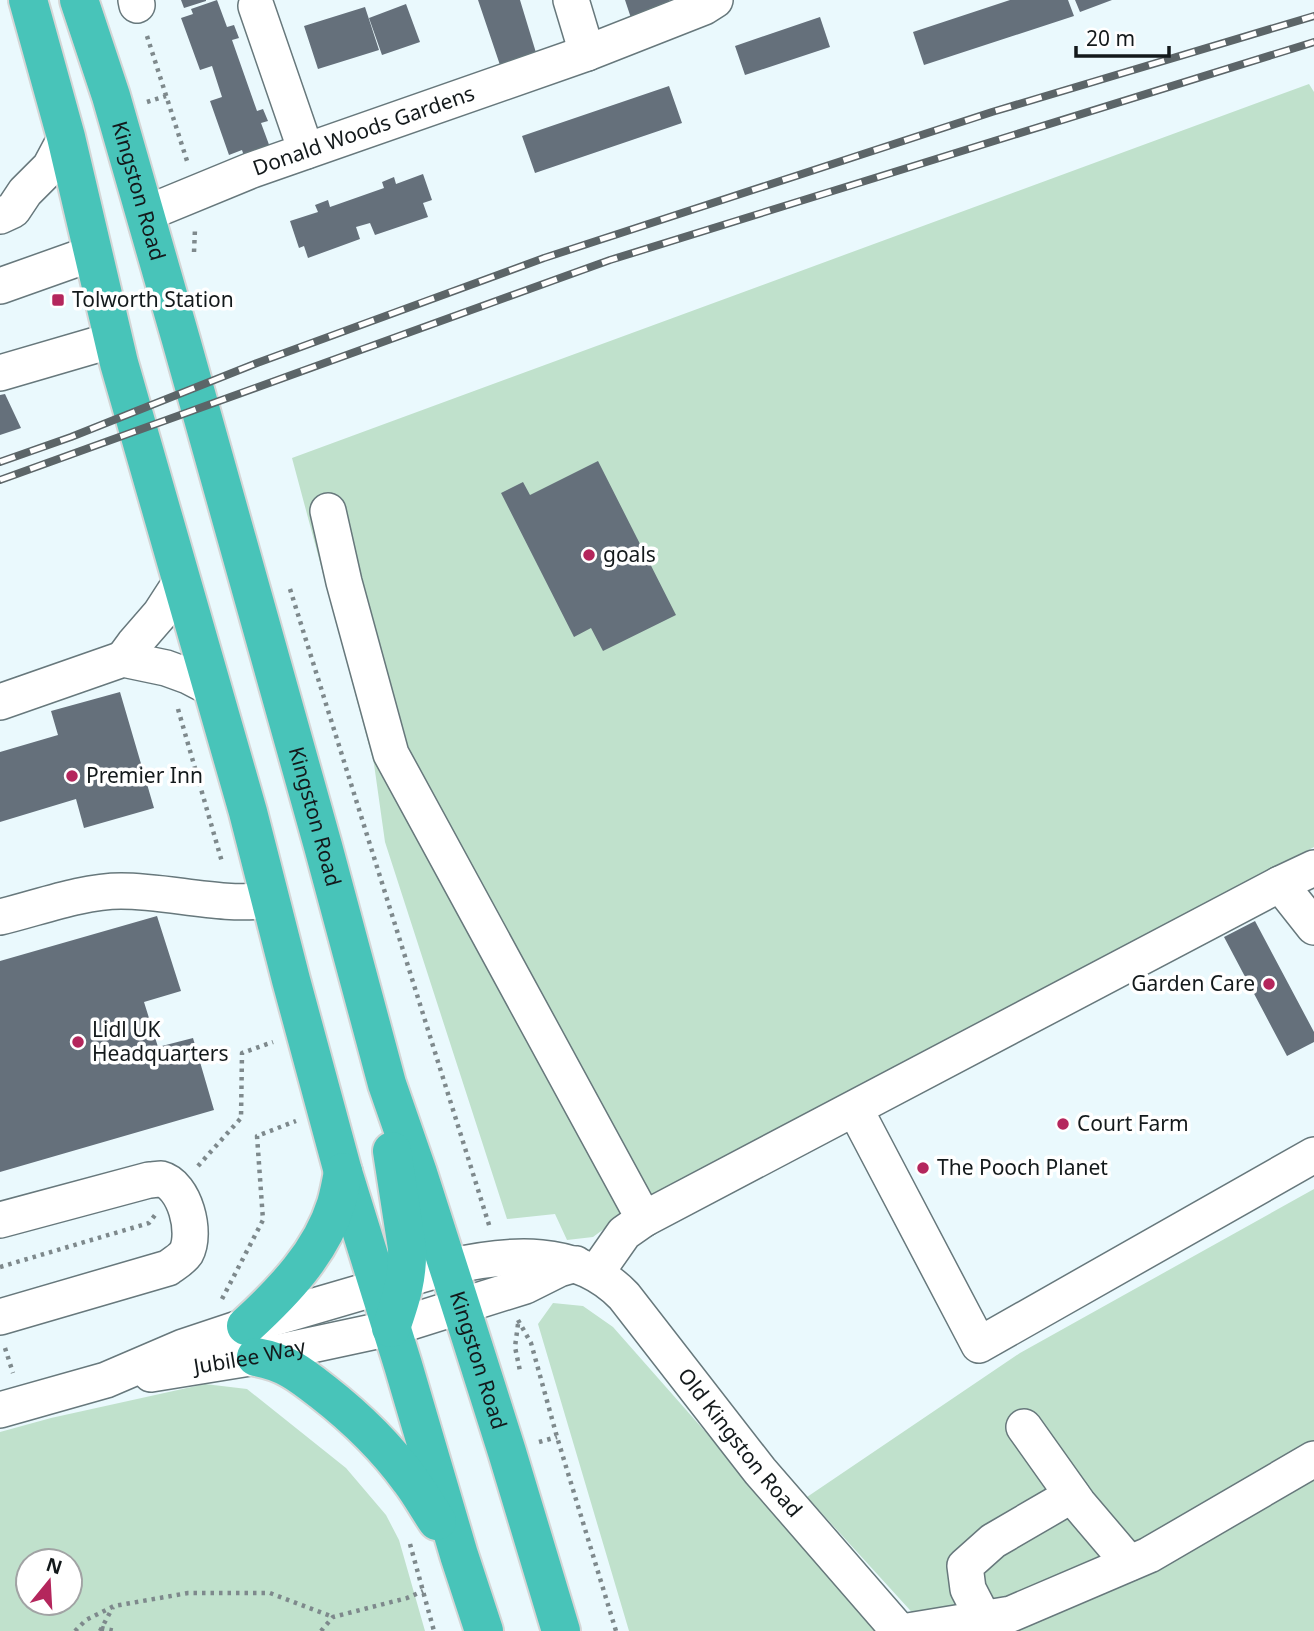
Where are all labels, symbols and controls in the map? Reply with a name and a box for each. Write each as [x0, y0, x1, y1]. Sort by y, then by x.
scale bar [1076, 14, 1169, 58]
text: 20 m [1086, 24, 1135, 52]
street label: Donald Woods Gardens [249, 78, 478, 182]
street label: Kingston Road [106, 118, 172, 264]
place label: Tolworth Station [72, 285, 234, 313]
marker: Tolworth Station [50, 292, 66, 308]
place label: goals [603, 540, 656, 568]
marker: goals [581, 547, 597, 563]
street label: Kingston Road [283, 743, 348, 889]
place label: Premier Inn [86, 761, 203, 789]
marker: Premier Inn [64, 768, 80, 784]
place label: Garden Care [1131, 969, 1255, 997]
marker: Garden Care [1261, 976, 1277, 992]
place label: Lidl UK Headquarters [92, 1015, 229, 1067]
marker: Lidl UK Headquarters [70, 1034, 86, 1050]
place label: Court Farm [1077, 1109, 1189, 1137]
marker: Court Farm [1055, 1116, 1071, 1132]
place label: The Pooch Planet [937, 1153, 1108, 1181]
marker: The Pooch Planet [915, 1160, 931, 1176]
street label: Kingston Road [444, 1287, 514, 1433]
street label: Jubilee Way [189, 1332, 308, 1380]
street label: Old Kingston Road [672, 1362, 809, 1523]
north arrow [14, 1547, 84, 1617]
text: N [43, 1551, 66, 1581]

